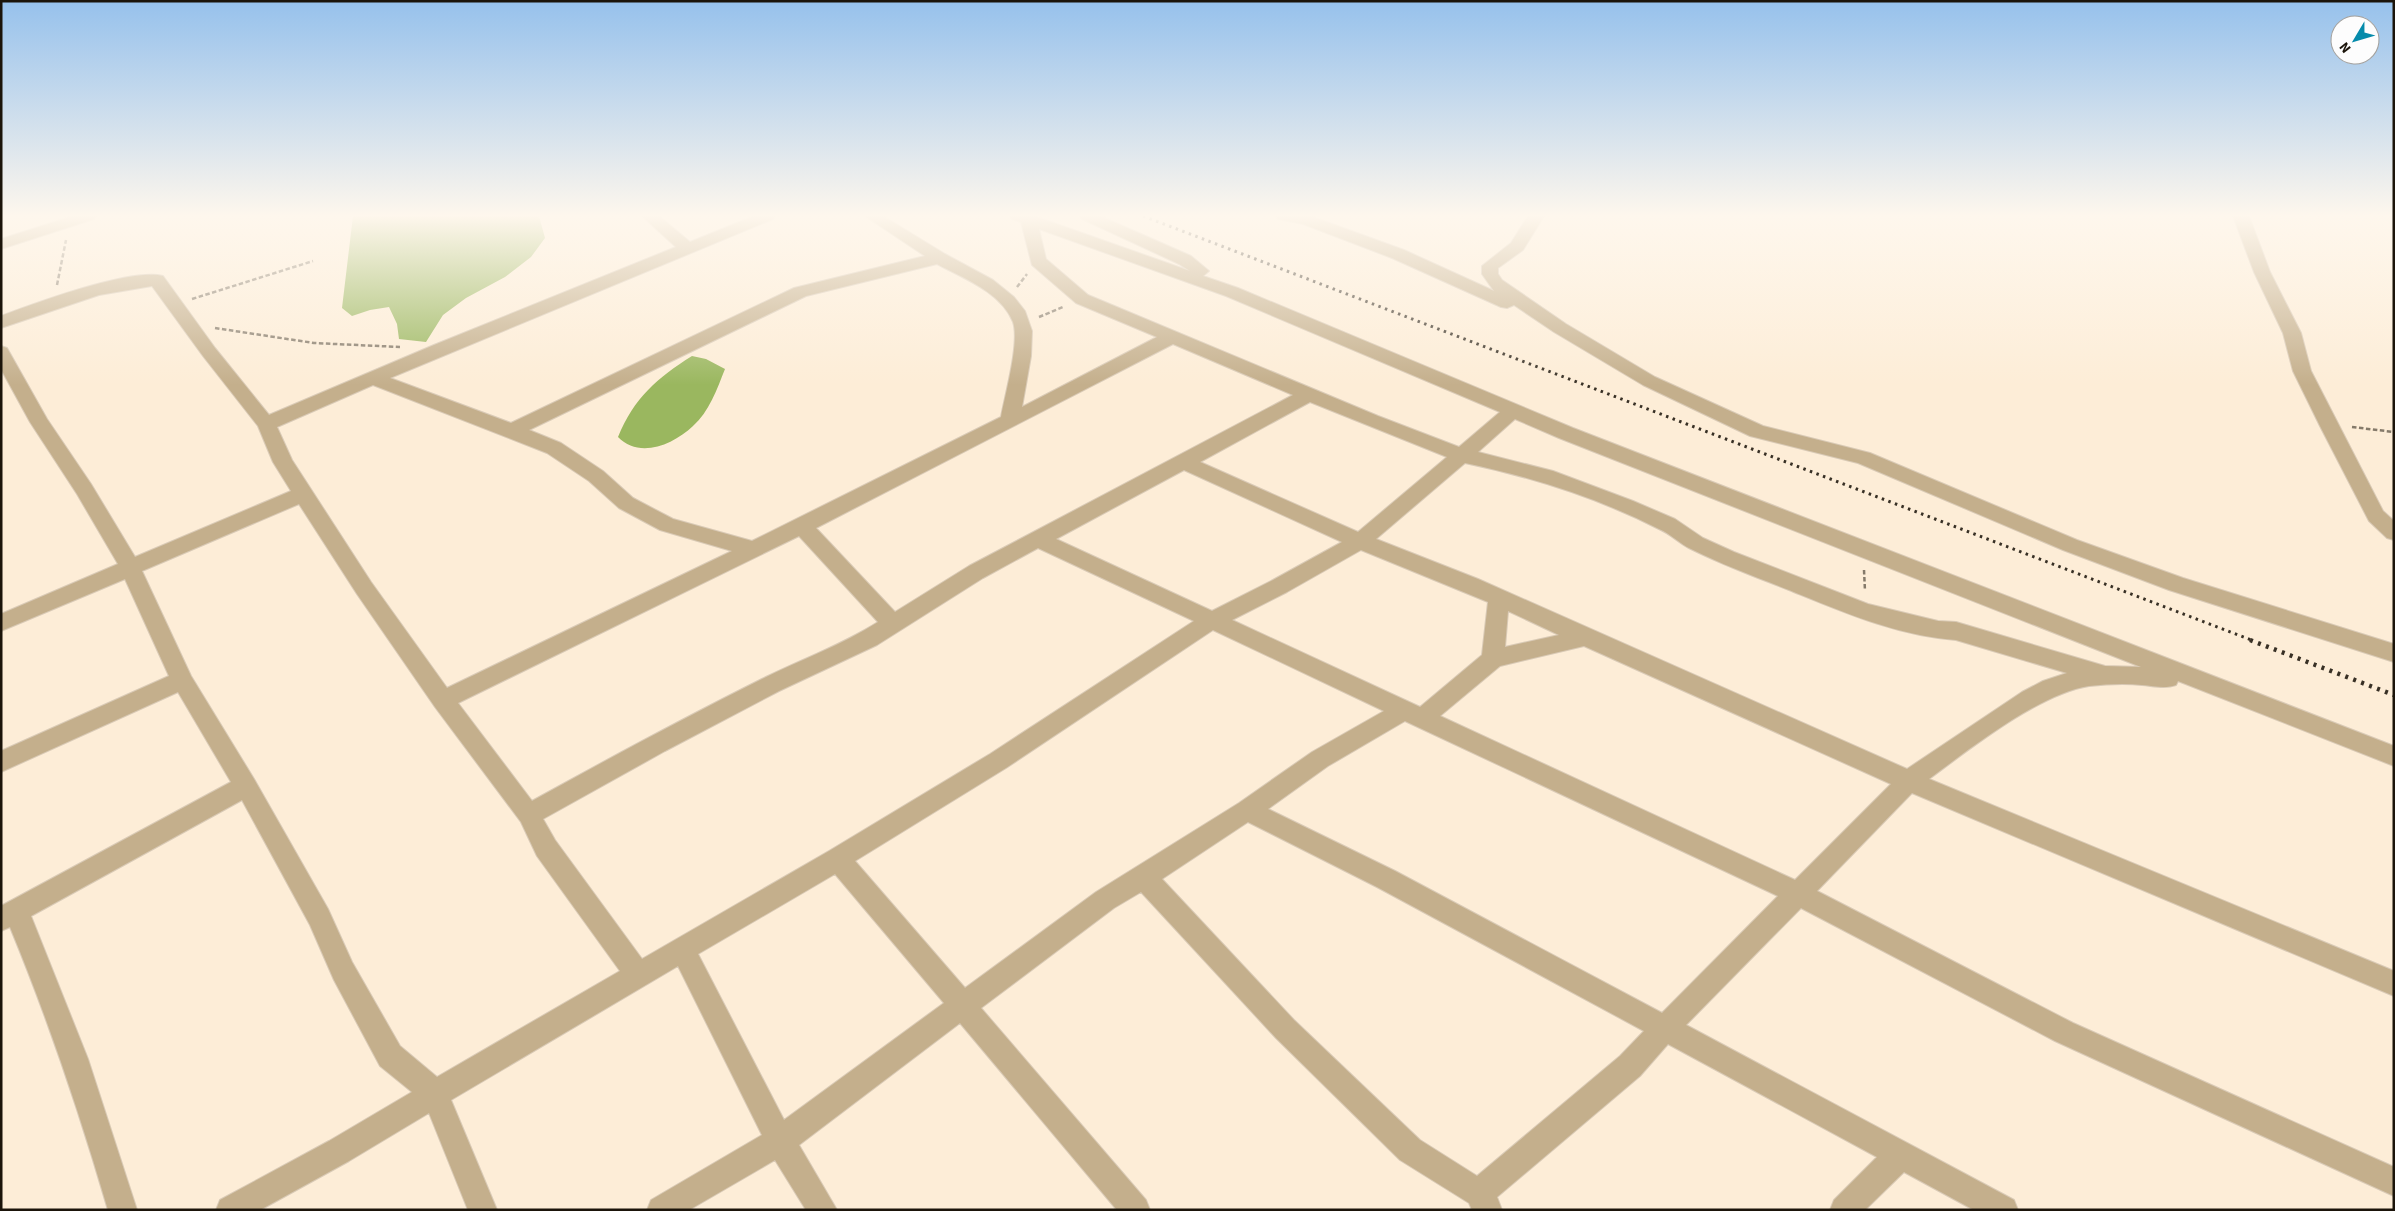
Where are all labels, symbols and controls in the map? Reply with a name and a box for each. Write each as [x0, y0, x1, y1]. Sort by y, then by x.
north arrow [2330, 15, 2380, 65]
text: N [2335, 38, 2356, 57]

